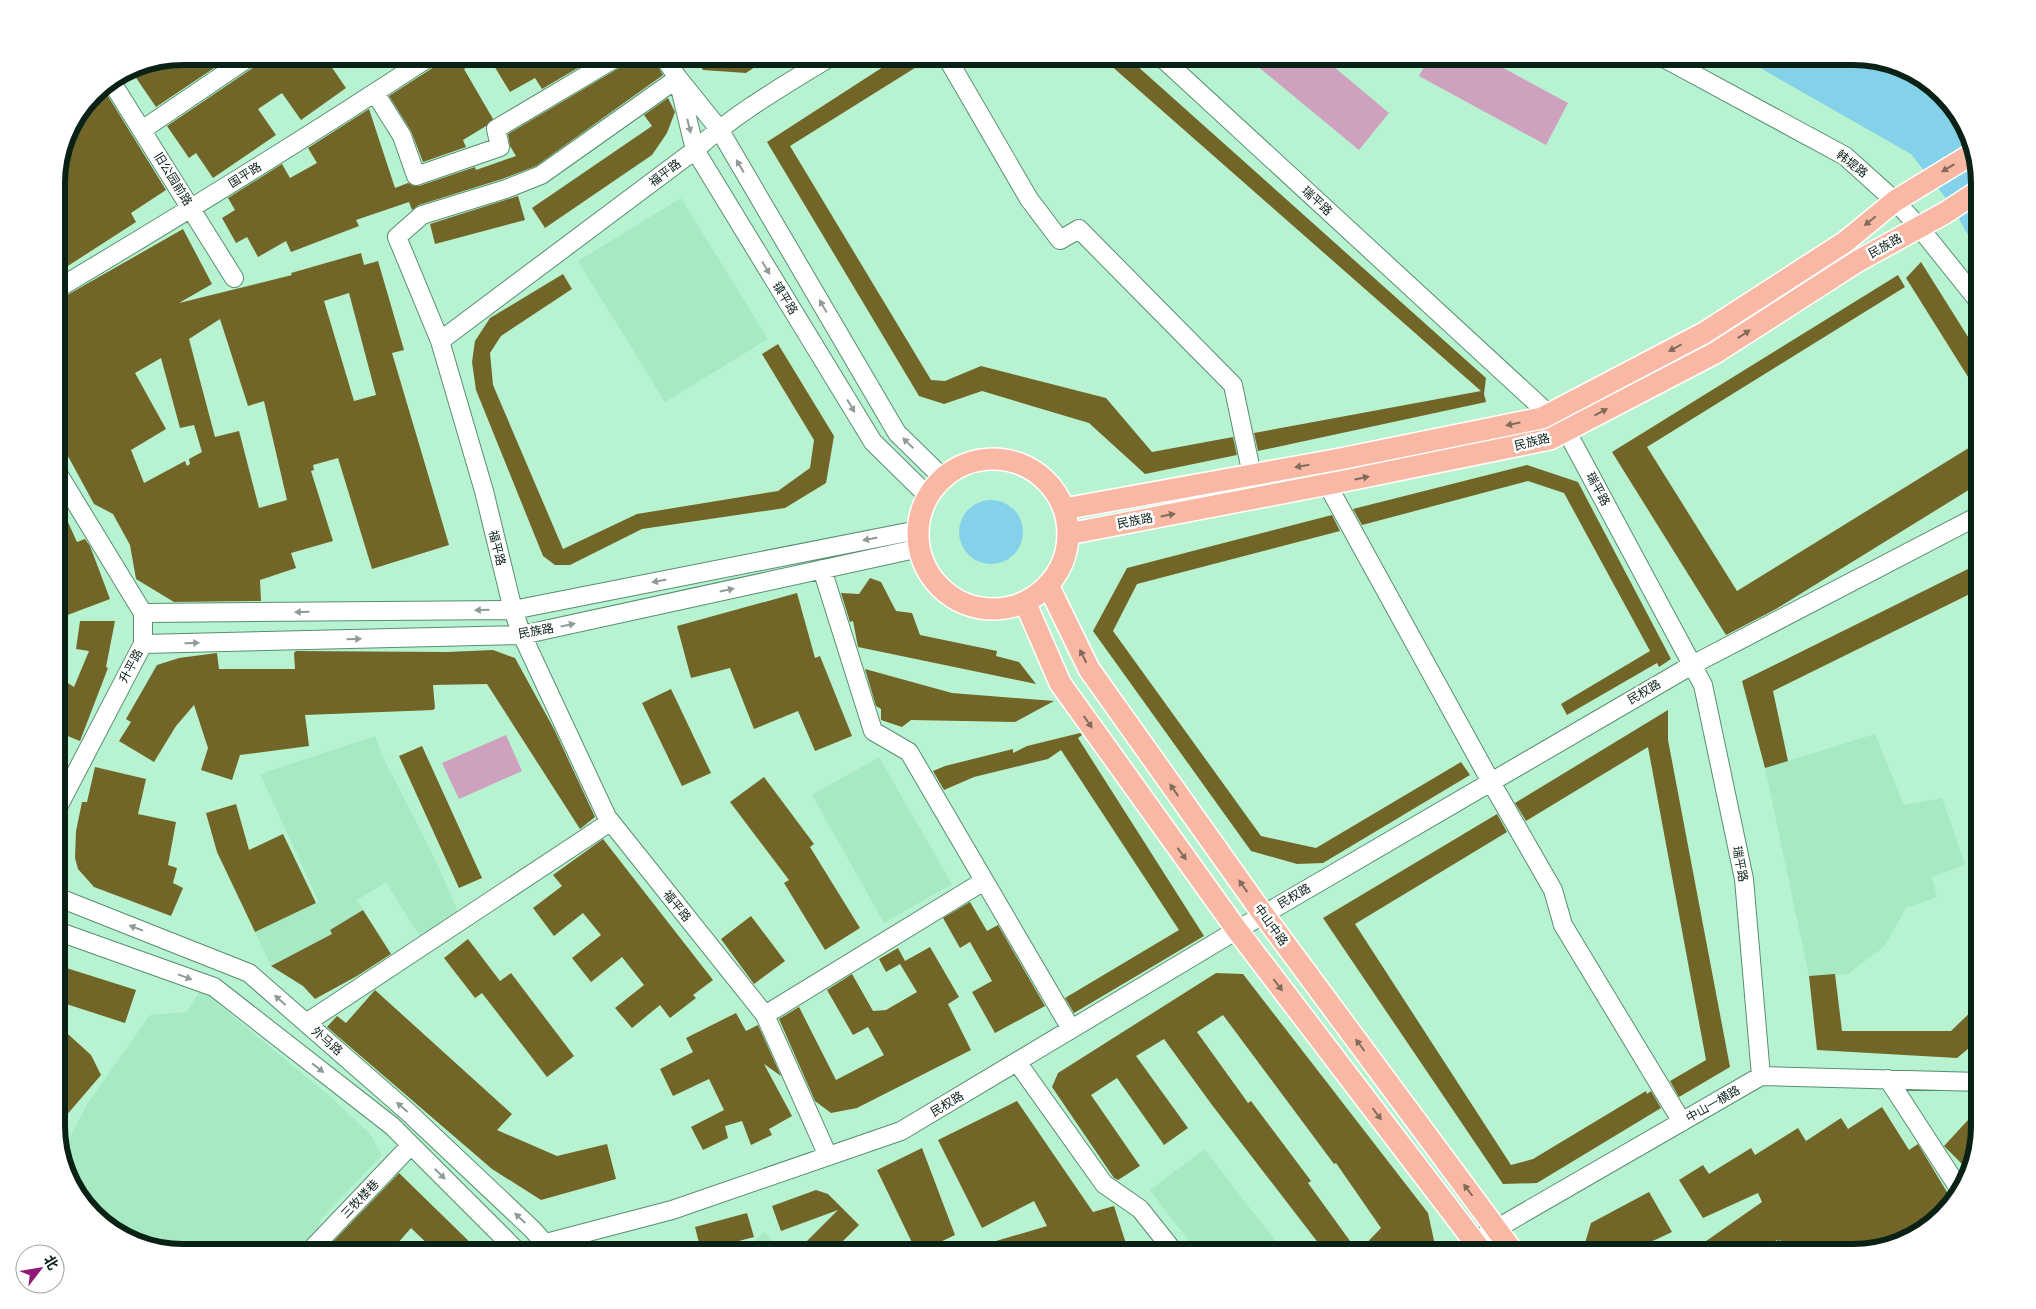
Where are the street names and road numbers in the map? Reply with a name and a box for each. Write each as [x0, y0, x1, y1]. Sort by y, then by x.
street label: 韩堤路 [1834, 147, 1870, 181]
street label: 旧公园前路 [151, 150, 195, 208]
street label: 福平路 [646, 157, 684, 189]
street label: 国平路 [226, 160, 264, 190]
street label: 瑞平路 [1299, 184, 1335, 218]
street label: 民族路 [1866, 231, 1904, 261]
street label: 镇平路 [770, 279, 800, 317]
street label: 民族路 [1513, 431, 1551, 453]
street label: 瑞平路 [1583, 470, 1613, 508]
street label: 民族路 [1116, 511, 1154, 531]
street label: 福平路 [486, 529, 508, 567]
street label: 民族路 [517, 621, 555, 641]
street label: 升平路 [116, 647, 146, 685]
street label: 民权路 [1625, 677, 1663, 707]
street label: 瑞平路 [1730, 845, 1750, 883]
street label: 民权路 [1275, 881, 1313, 911]
street label: 福平路 [660, 888, 694, 924]
street label: 中山中路 [1251, 901, 1291, 949]
street label: 外马路 [309, 1024, 345, 1058]
street label: 中山一横路 [1684, 1083, 1742, 1125]
street label: 民权路 [928, 1089, 966, 1119]
street label: 三牧楼巷 [338, 1177, 382, 1221]

